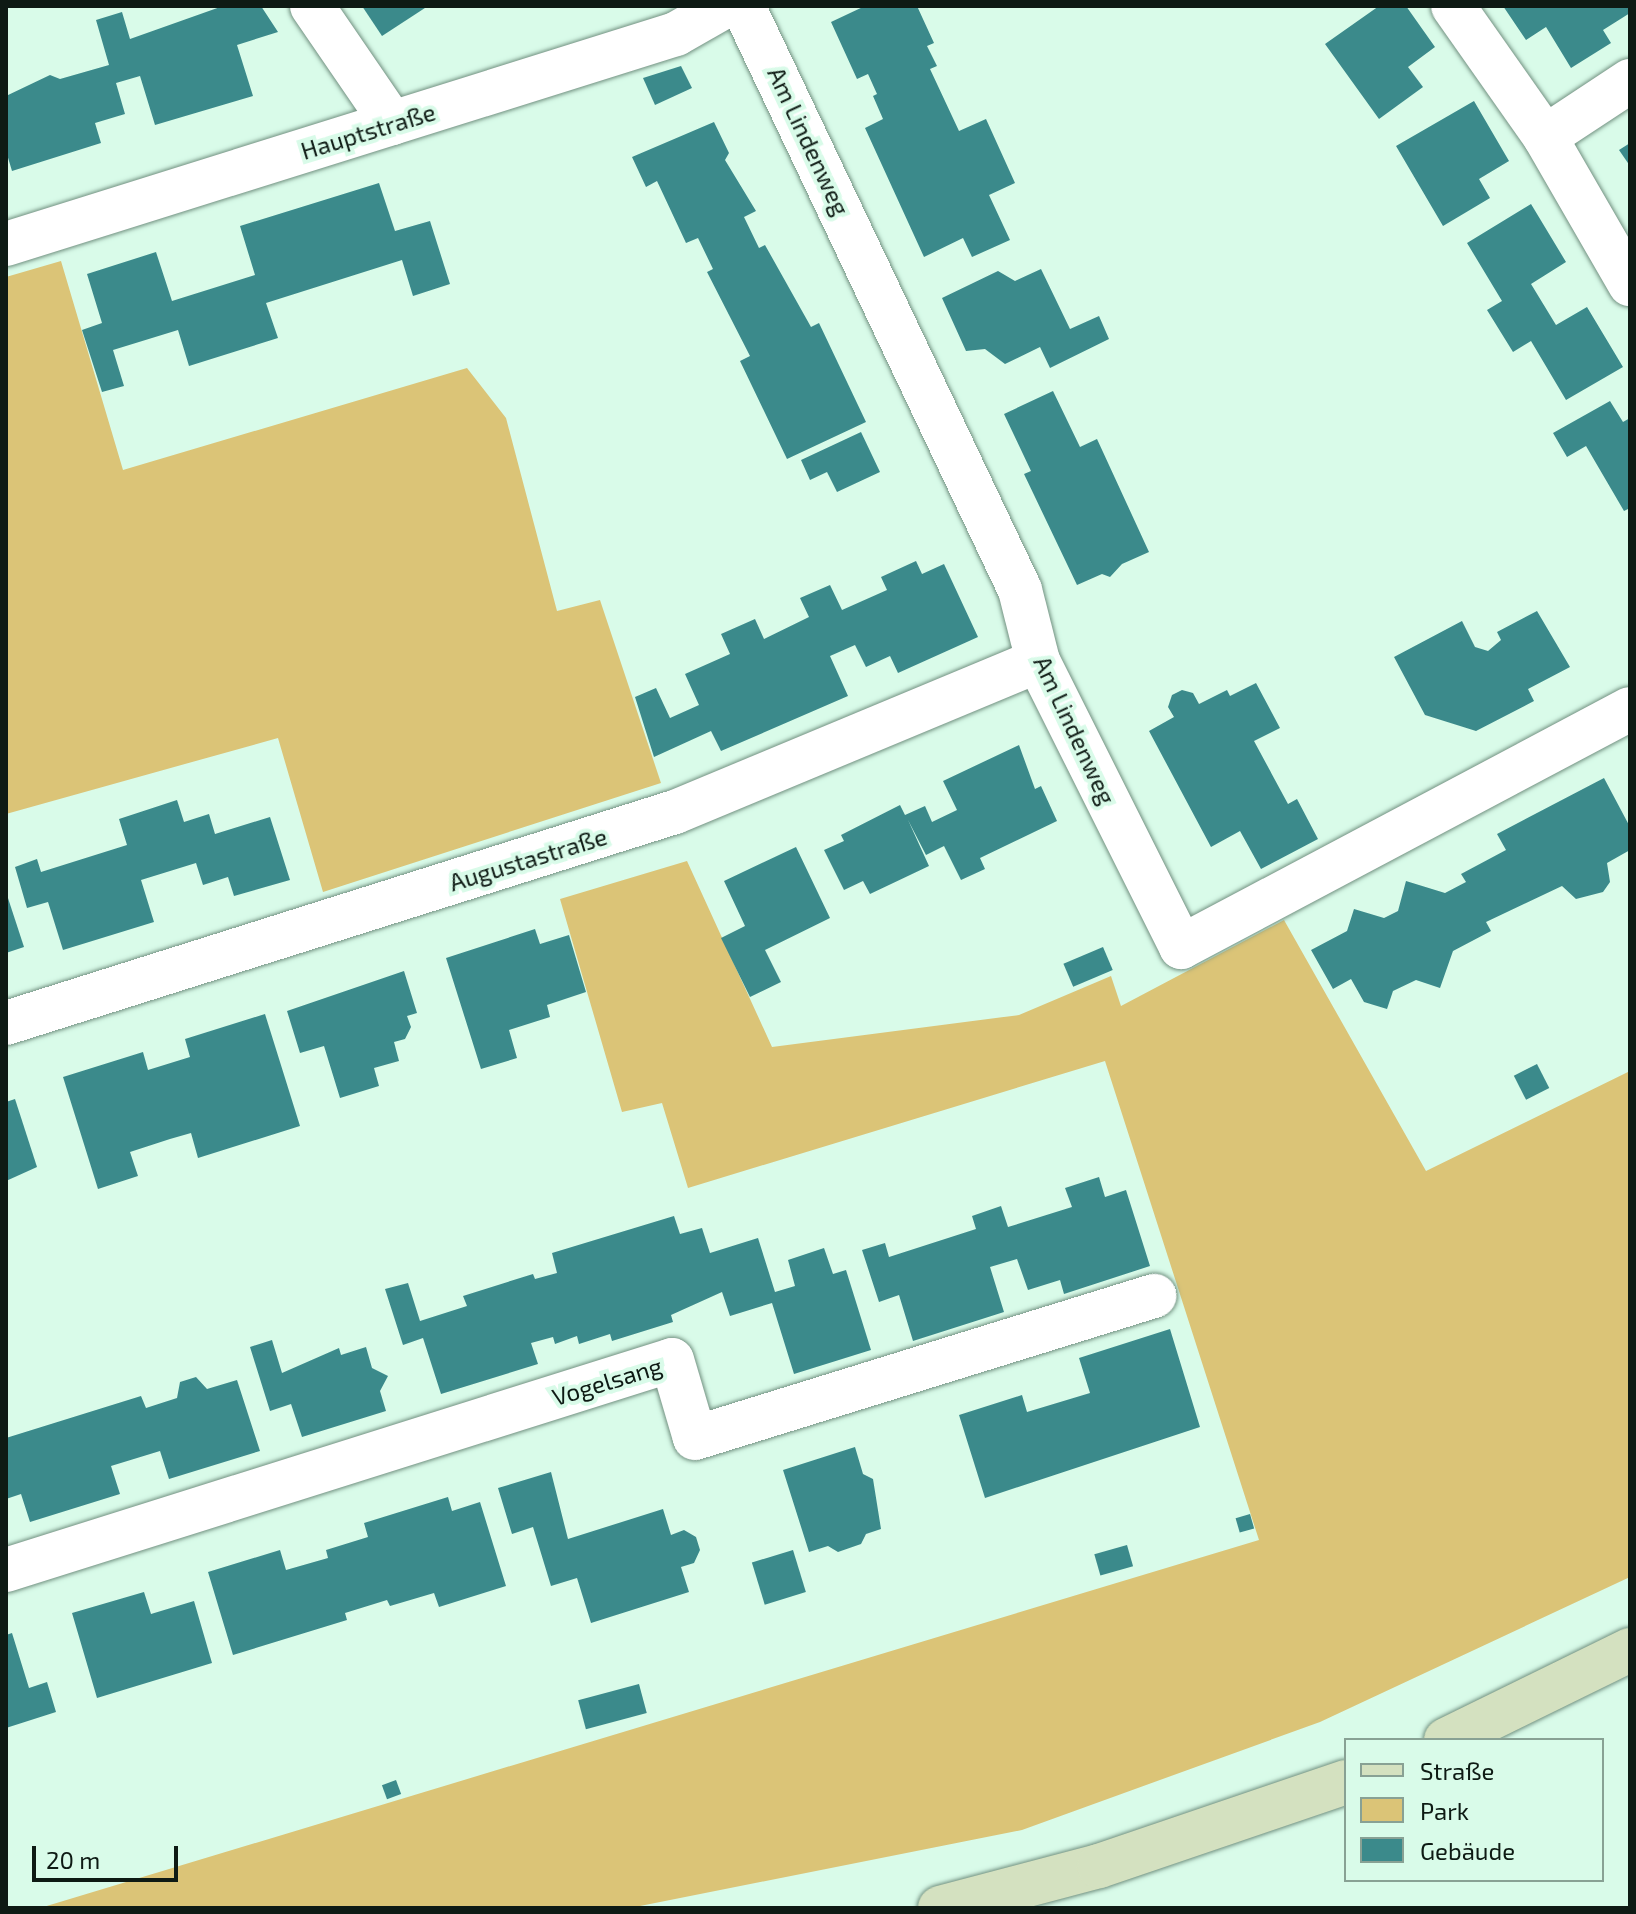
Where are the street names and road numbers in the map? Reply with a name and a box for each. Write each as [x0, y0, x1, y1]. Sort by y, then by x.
street label: Am Lindenweg [762, 62, 856, 220]
street label: Hauptstraße [297, 97, 439, 165]
street label: Am Lindenweg [1028, 651, 1122, 809]
street label: Augustastraße [446, 821, 610, 897]
street label: Vogelsang [549, 1351, 665, 1411]

